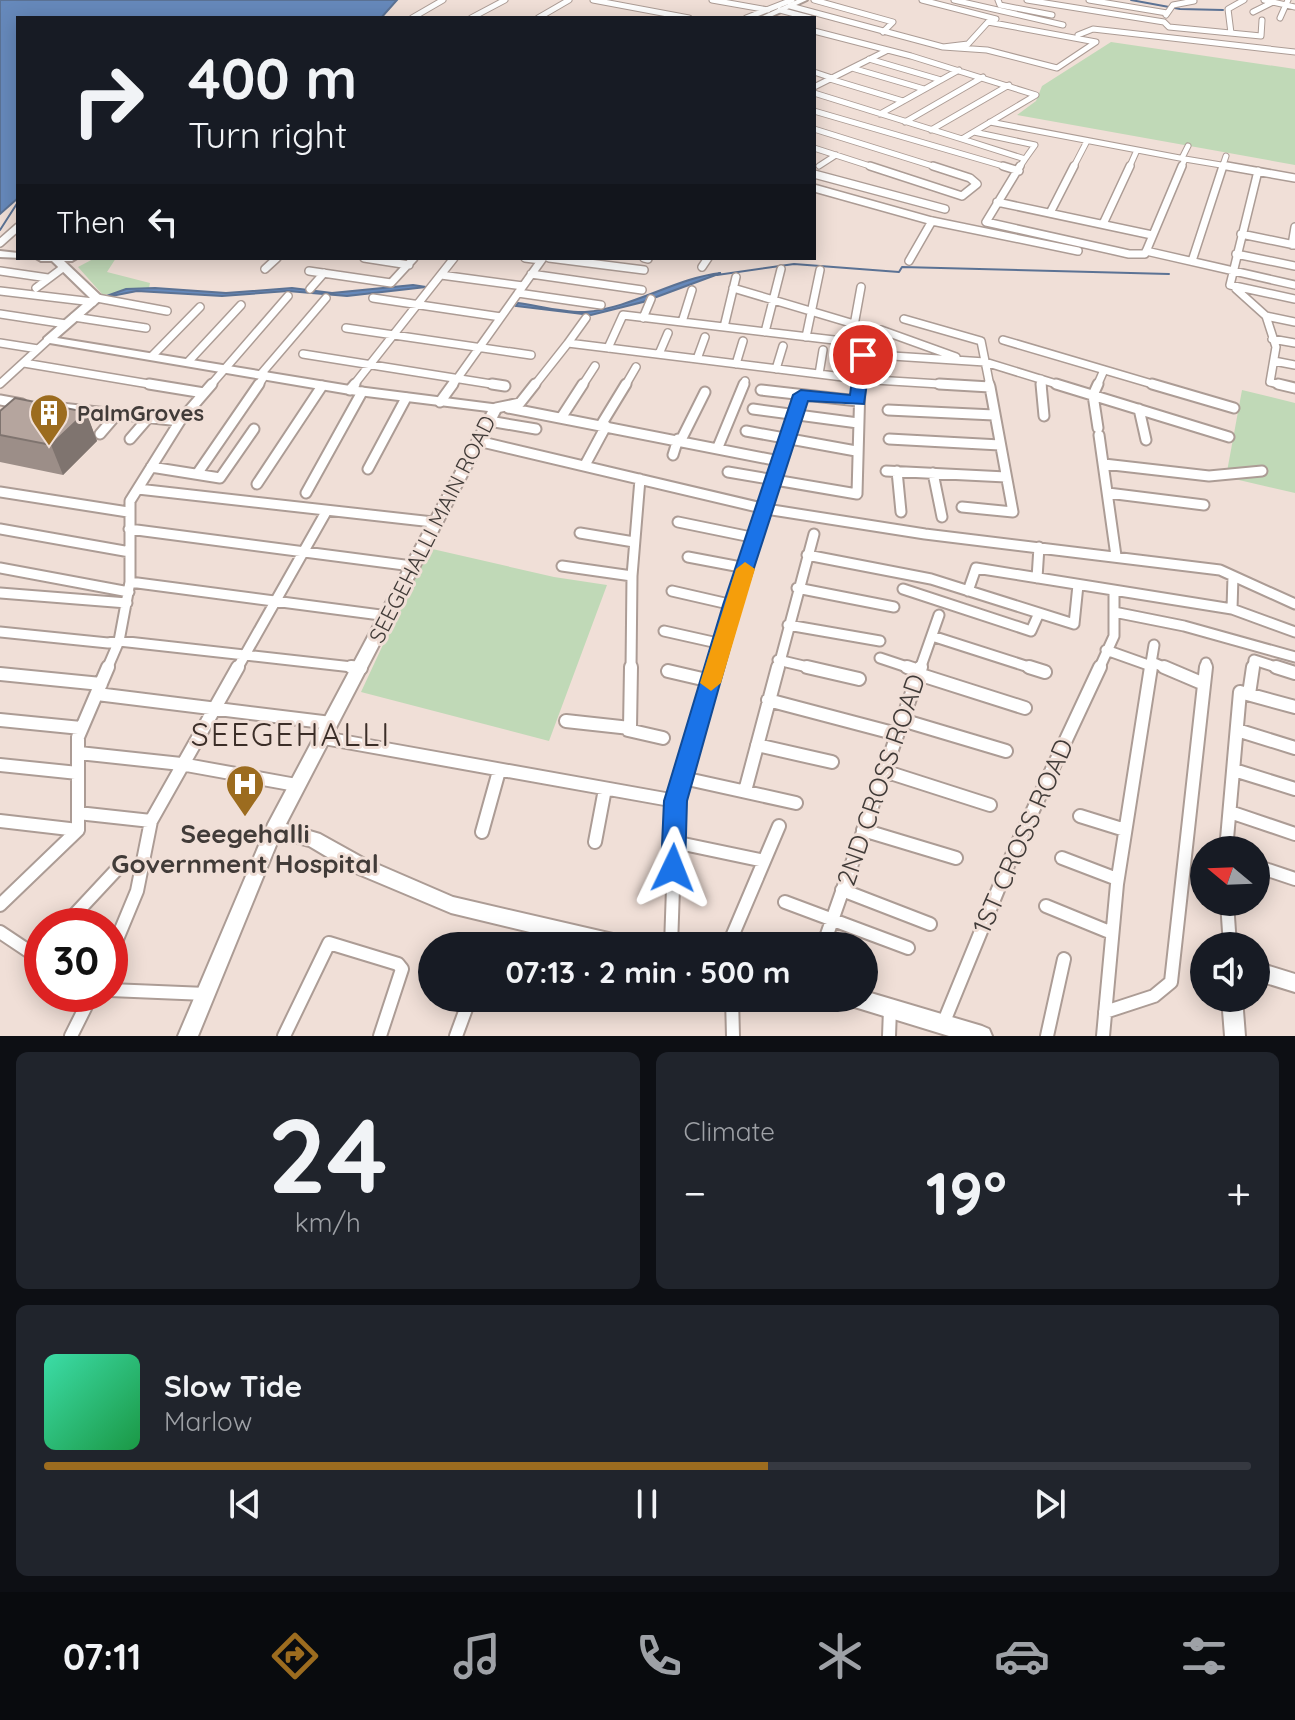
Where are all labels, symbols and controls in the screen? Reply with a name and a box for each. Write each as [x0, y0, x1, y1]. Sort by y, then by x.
text: 400 m [188, 43, 357, 113]
icon: right [56, 48, 160, 152]
text: Turn right [188, 112, 347, 157]
icon: left [141, 200, 185, 244]
text: Then [56, 203, 125, 241]
pin [829, 321, 897, 389]
icon: arrive [841, 333, 885, 377]
building icon: PalmGroves [28, 392, 70, 447]
place label: PalmGroves [77, 399, 204, 427]
street label: SEEGEHALLI MAIN ROAD [362, 411, 502, 647]
street label: 2ND CROSS ROAD [829, 670, 932, 890]
district label: SEEGEHALLI [191, 714, 391, 754]
street label: 1ST CROSS ROAD [965, 733, 1080, 938]
hospital icon: Seegehalli Government Hospital [224, 763, 266, 818]
place label: Seegehalli Government Hospital [111, 817, 379, 880]
position arrow [631, 826, 715, 910]
north arrow [1190, 836, 1270, 916]
map controls [1190, 836, 1270, 1012]
speed limit sign: 30 [24, 908, 128, 1012]
button: sound [1190, 932, 1270, 1012]
text: 07:13 · 2 min · 500 m [506, 953, 790, 991]
text: 24 [268, 1089, 388, 1219]
text: Climate [684, 1115, 775, 1148]
text: 19° [926, 1155, 1007, 1230]
text: − [684, 1165, 706, 1220]
text: + [1226, 1165, 1251, 1220]
text: km/h [295, 1206, 361, 1239]
text: Slow Tide [164, 1367, 302, 1405]
text: Marlow [164, 1405, 252, 1438]
icon: previous [223, 1482, 267, 1526]
icon: pause [625, 1482, 669, 1526]
icon: next [1028, 1482, 1072, 1526]
icon: directions [267, 1628, 323, 1684]
icon: music [449, 1628, 505, 1684]
icon: phone [631, 1628, 687, 1684]
icon: climate [812, 1628, 868, 1684]
icon: car [994, 1628, 1050, 1684]
icon: filters [1176, 1628, 1232, 1684]
text: 07:11 [63, 1634, 141, 1679]

